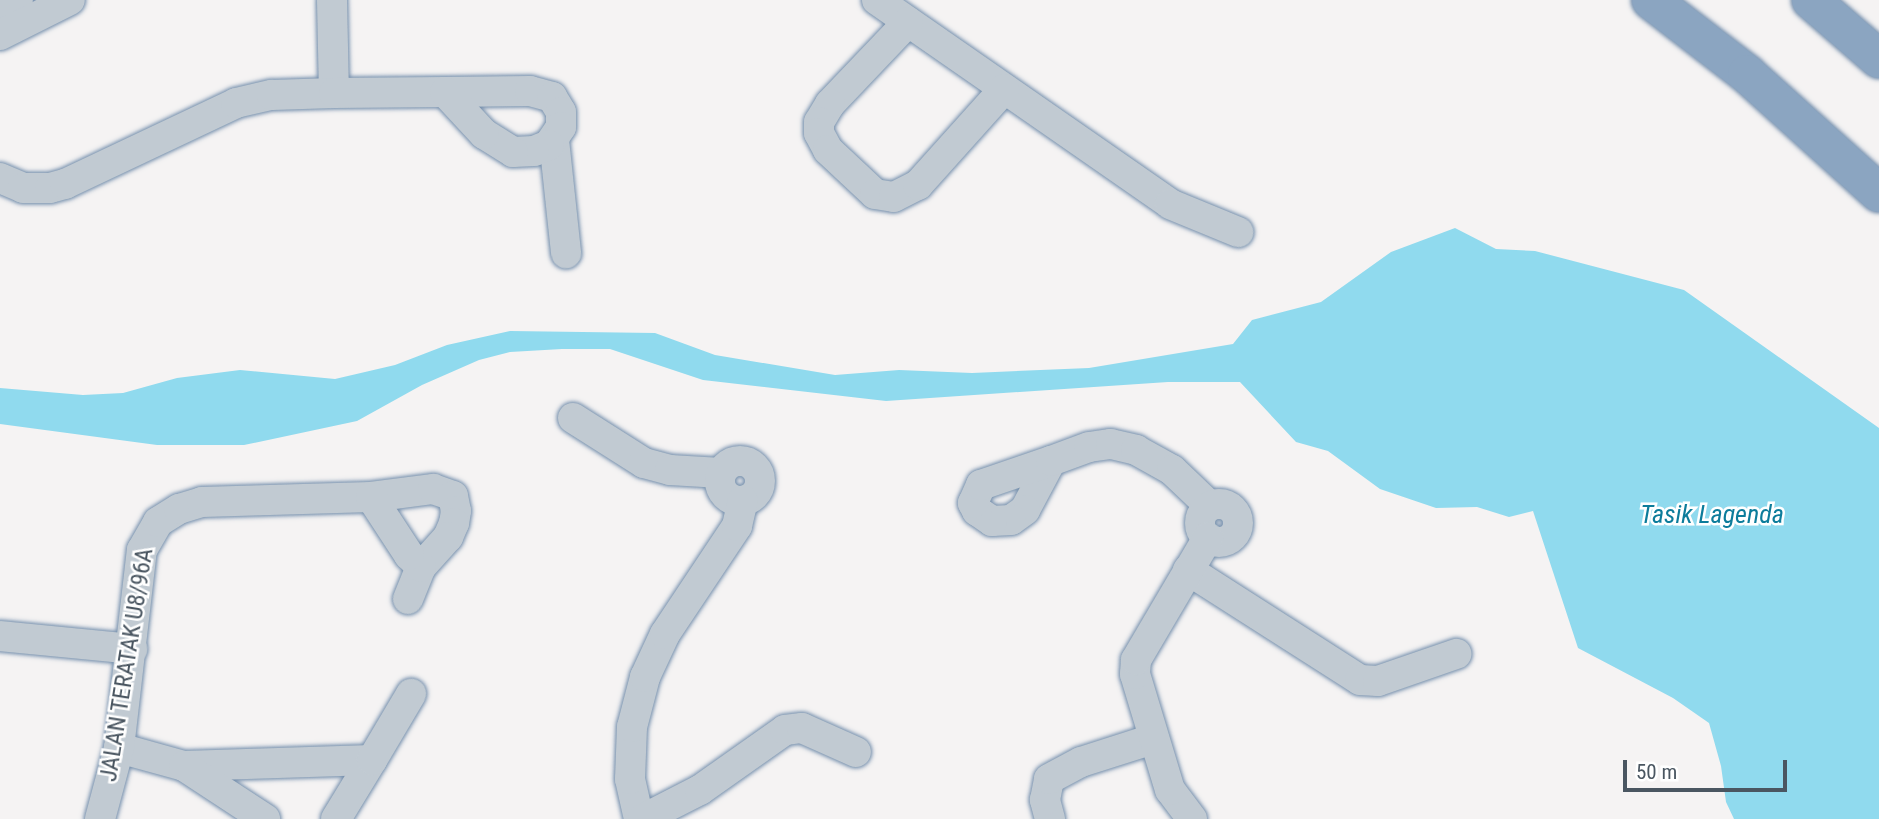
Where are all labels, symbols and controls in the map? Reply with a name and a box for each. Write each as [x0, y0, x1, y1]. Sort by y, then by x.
water label: Tasik Lagenda [1640, 499, 1784, 531]
street label: JALAN TERATAK U8/96A [94, 546, 160, 784]
scale bar [1627, 746, 1792, 790]
text: 50 m [1636, 760, 1677, 784]

